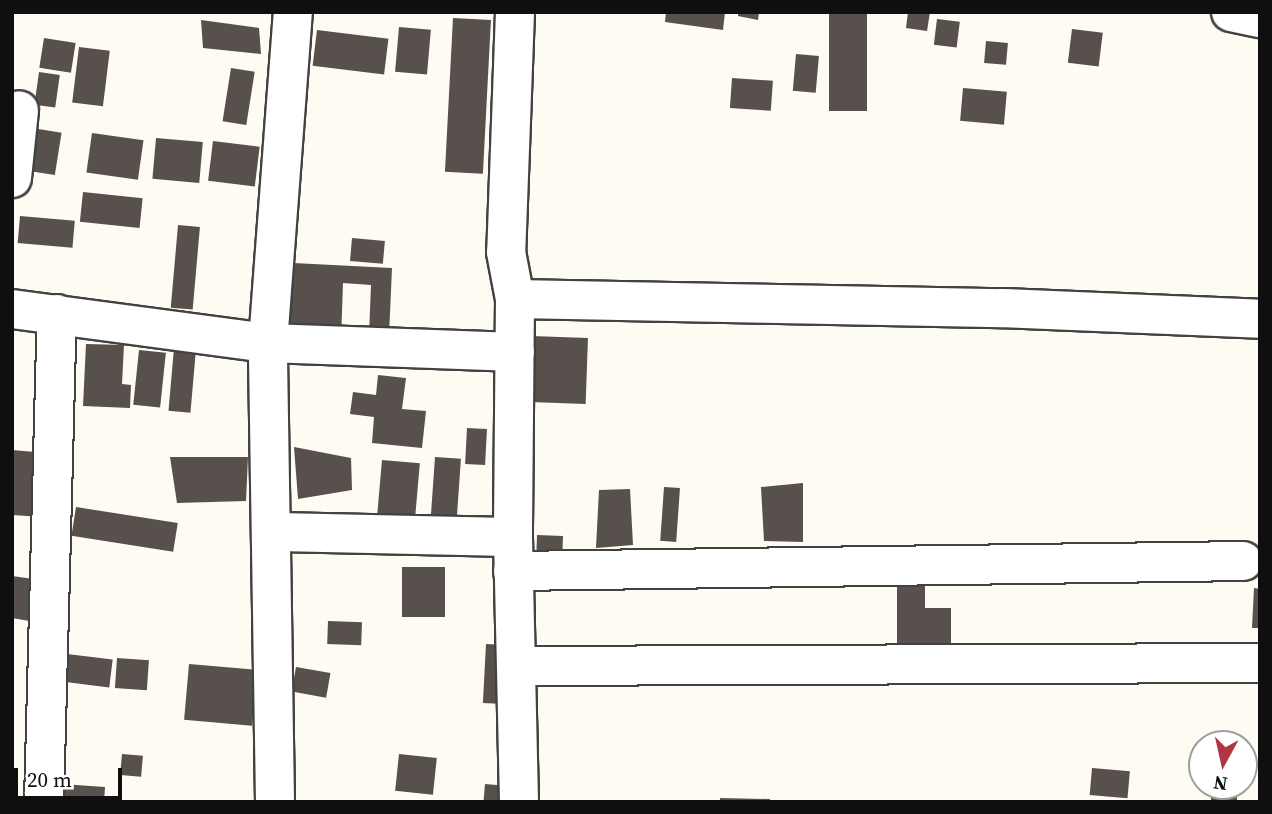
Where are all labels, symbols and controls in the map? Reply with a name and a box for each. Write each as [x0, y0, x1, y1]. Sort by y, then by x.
north arrow [1188, 730, 1258, 800]
scale bar [18, 754, 126, 798]
text: 20 m [27, 765, 72, 794]
text: N [1212, 770, 1229, 798]

